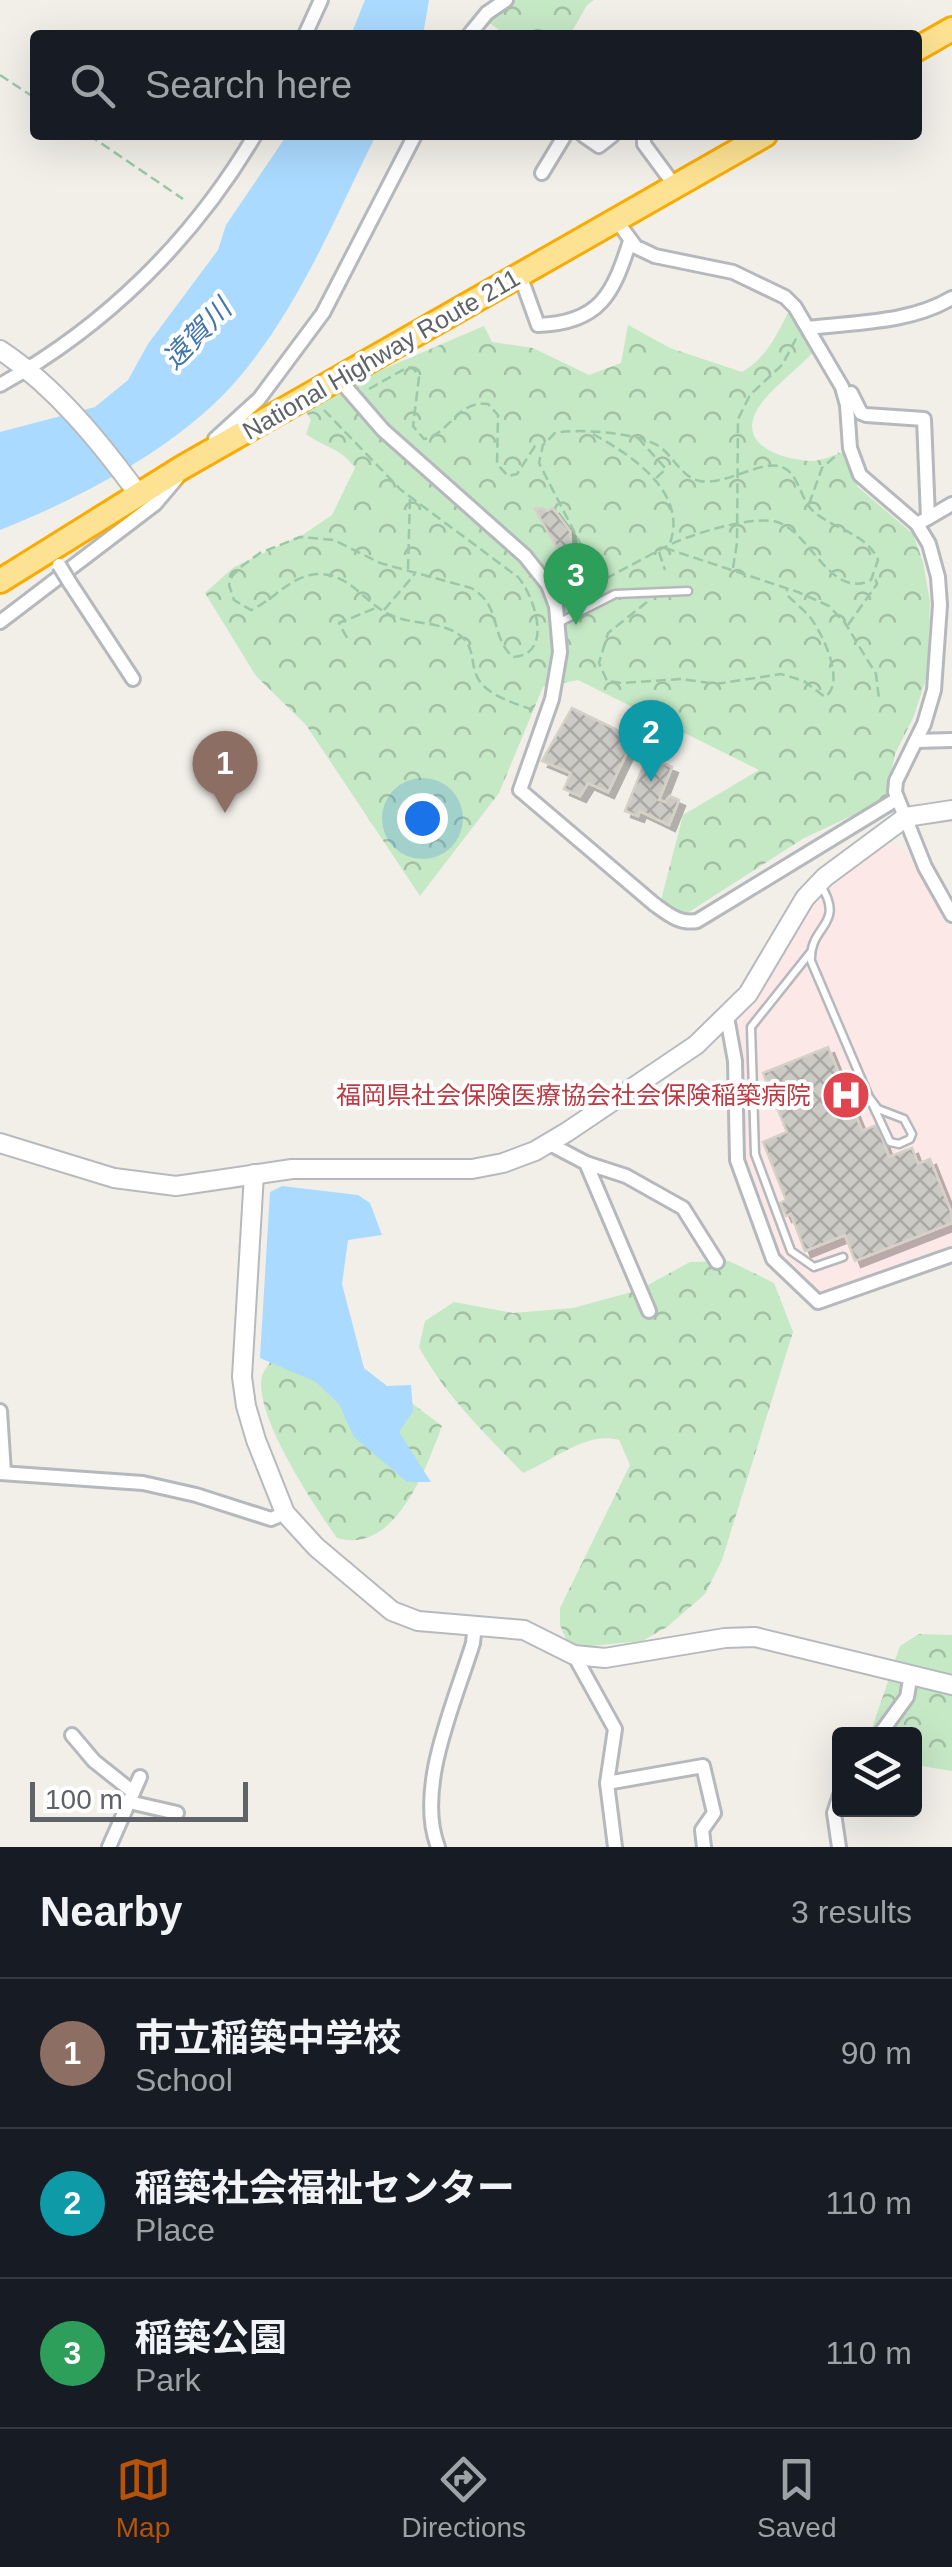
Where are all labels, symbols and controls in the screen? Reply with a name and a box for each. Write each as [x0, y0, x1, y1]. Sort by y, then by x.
search box [30, 30, 922, 140]
icon: search [65, 58, 120, 113]
text: Search here [145, 64, 352, 106]
street label: National Highway Route 211 [238, 263, 524, 445]
water label: 遠賀川 [157, 291, 239, 375]
pin: 3 [544, 542, 608, 625]
pin: 2 [618, 700, 684, 782]
pin: 1 [192, 730, 258, 813]
your location [397, 793, 448, 844]
hospital icon: 福岡県社会保険医療協会社会保険稲築病院 [820, 1069, 872, 1121]
place label: 福岡県社会保険医療協会社会保険稲築病院 [336, 1081, 811, 1109]
map controls [832, 1727, 922, 1817]
button: layers [832, 1727, 922, 1817]
scale bar [30, 1777, 248, 1822]
text: 100 m [45, 1784, 123, 1815]
text: Nearby [40, 1888, 182, 1935]
text: 3 results [791, 1894, 912, 1930]
text: 市立稲築中学校 [135, 2017, 401, 2059]
text: 1 [64, 2035, 81, 2071]
text: 90 m [841, 2035, 912, 2071]
text: School [135, 2062, 233, 2098]
text: 稲築社会福祉センター [135, 2167, 515, 2209]
text: 2 [64, 2185, 81, 2221]
text: 110 m [825, 2185, 912, 2221]
text: Place [135, 2212, 215, 2248]
text: 稲築公園 [135, 2317, 287, 2359]
text: 3 [64, 2335, 81, 2371]
text: 110 m [825, 2335, 912, 2371]
text: Park [135, 2362, 201, 2398]
tab: Map [116, 2452, 171, 2544]
tab: Directions [402, 2452, 526, 2544]
tab: Saved [757, 2452, 836, 2544]

